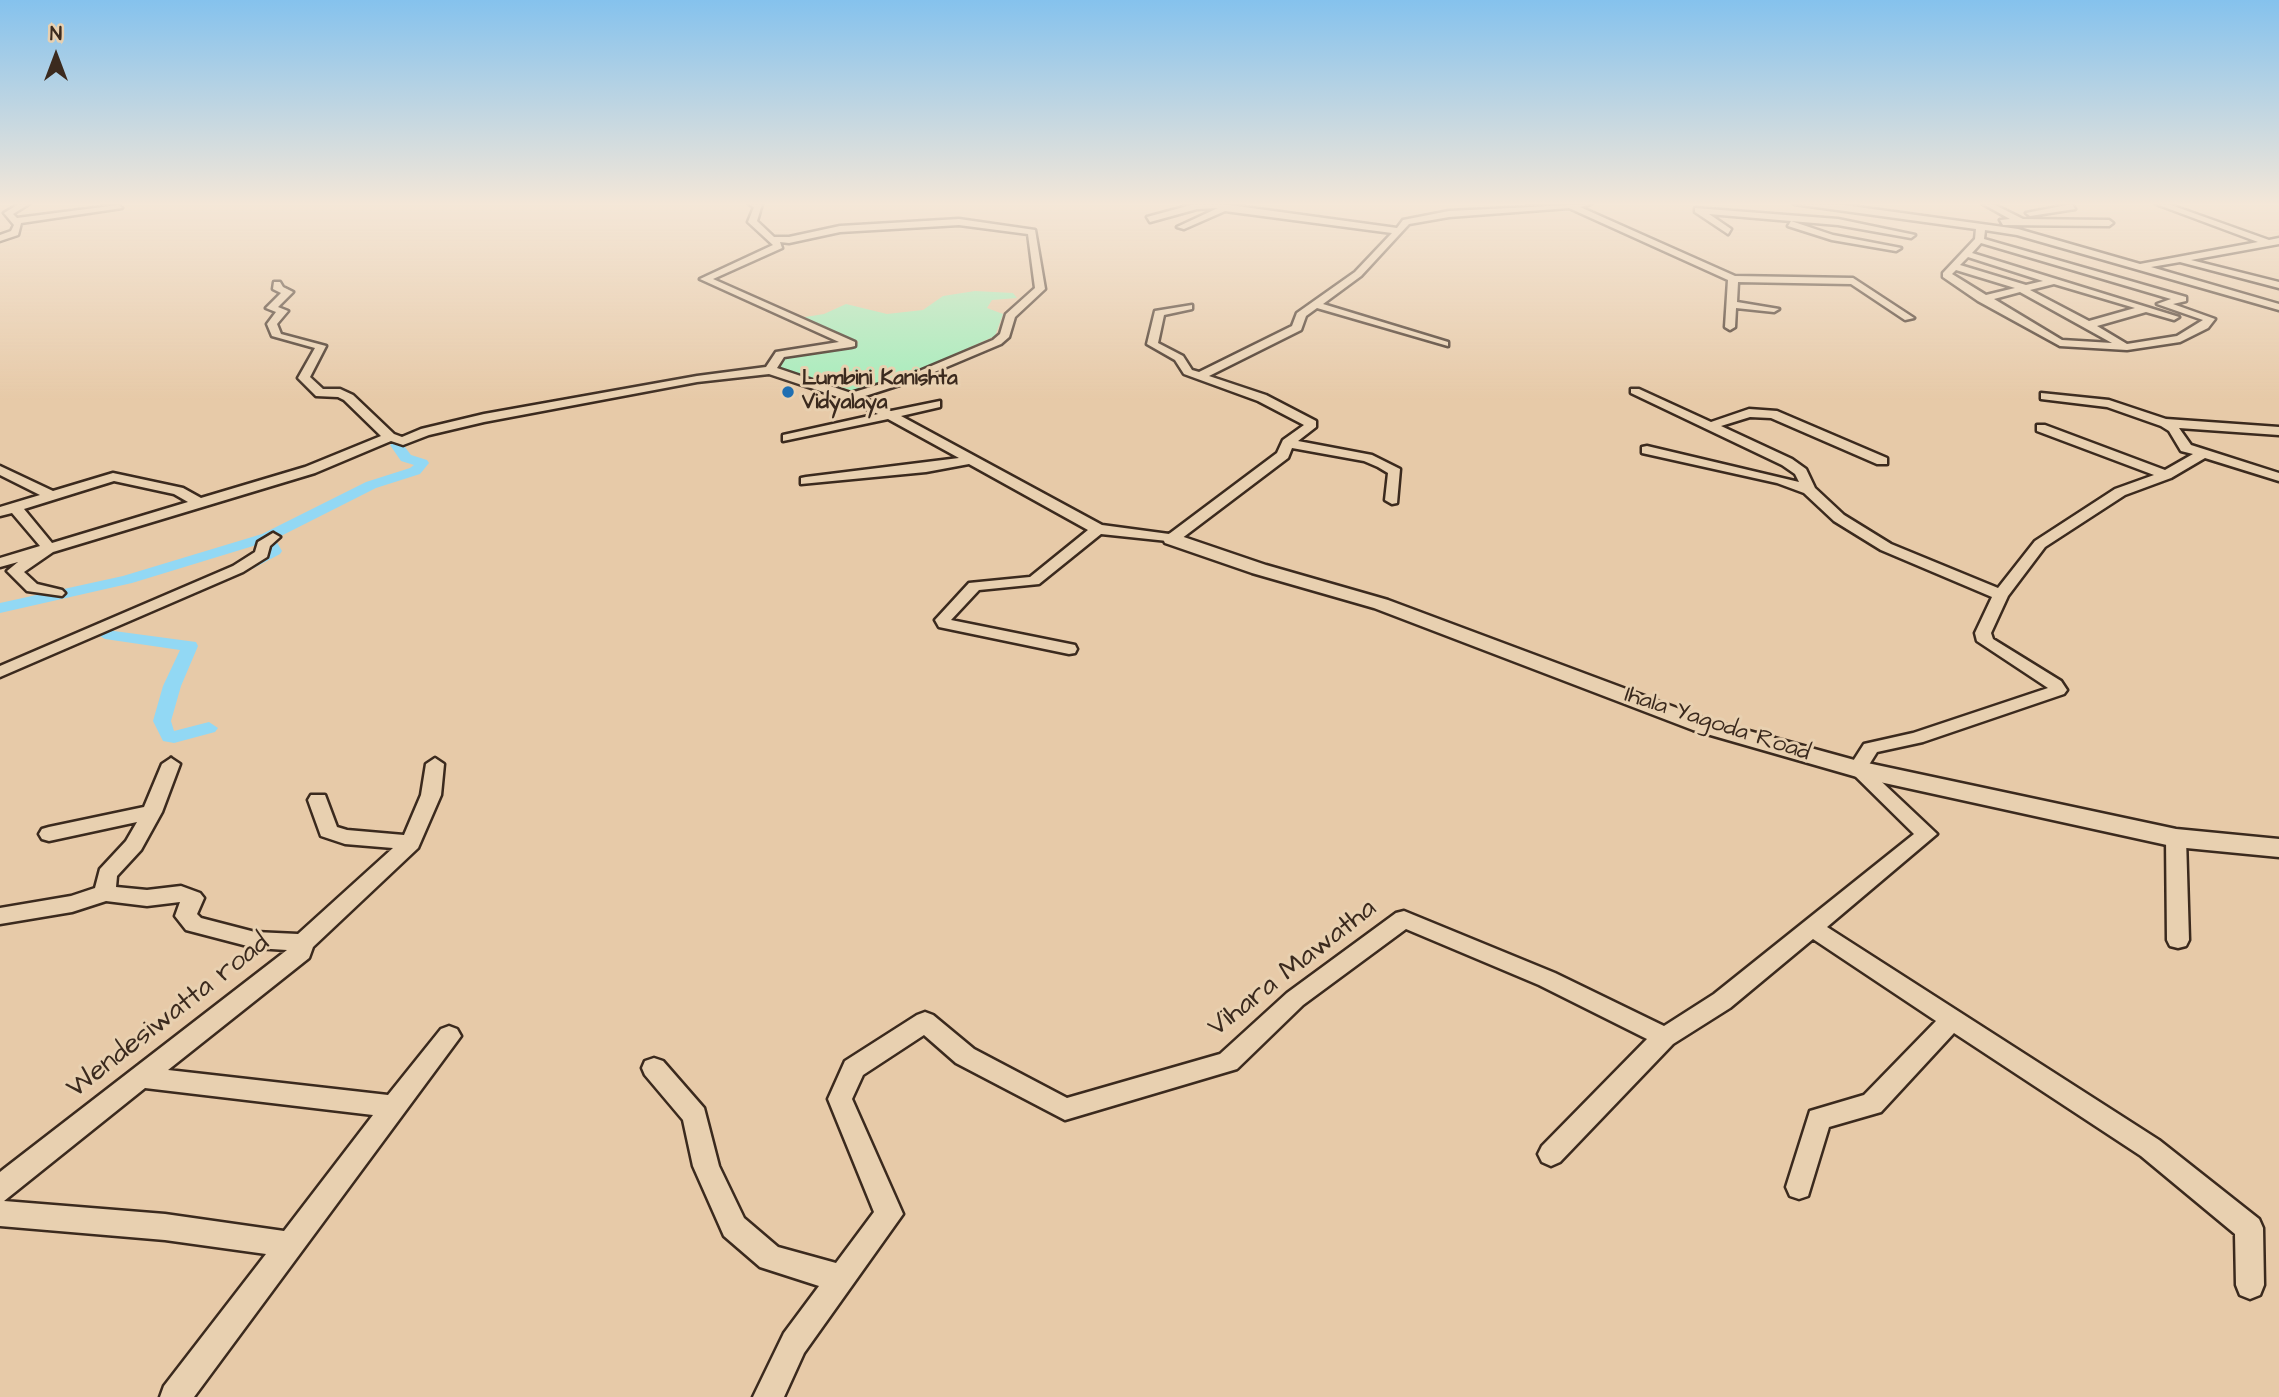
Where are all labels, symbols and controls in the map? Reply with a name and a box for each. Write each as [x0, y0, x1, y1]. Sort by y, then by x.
north arrow [21, 21, 91, 91]
text: N [50, 21, 62, 48]
place label: Lumbini Kanishta Vidyalaya [802, 367, 958, 417]
marker: Lumbini Kanishta Vidyalaya [780, 384, 796, 400]
street label: Ihala Yagoda Road [1621, 681, 1813, 769]
street label: Vihara Mawatha [1202, 893, 1384, 1045]
street label: Wendesiwatta road [61, 927, 277, 1107]

